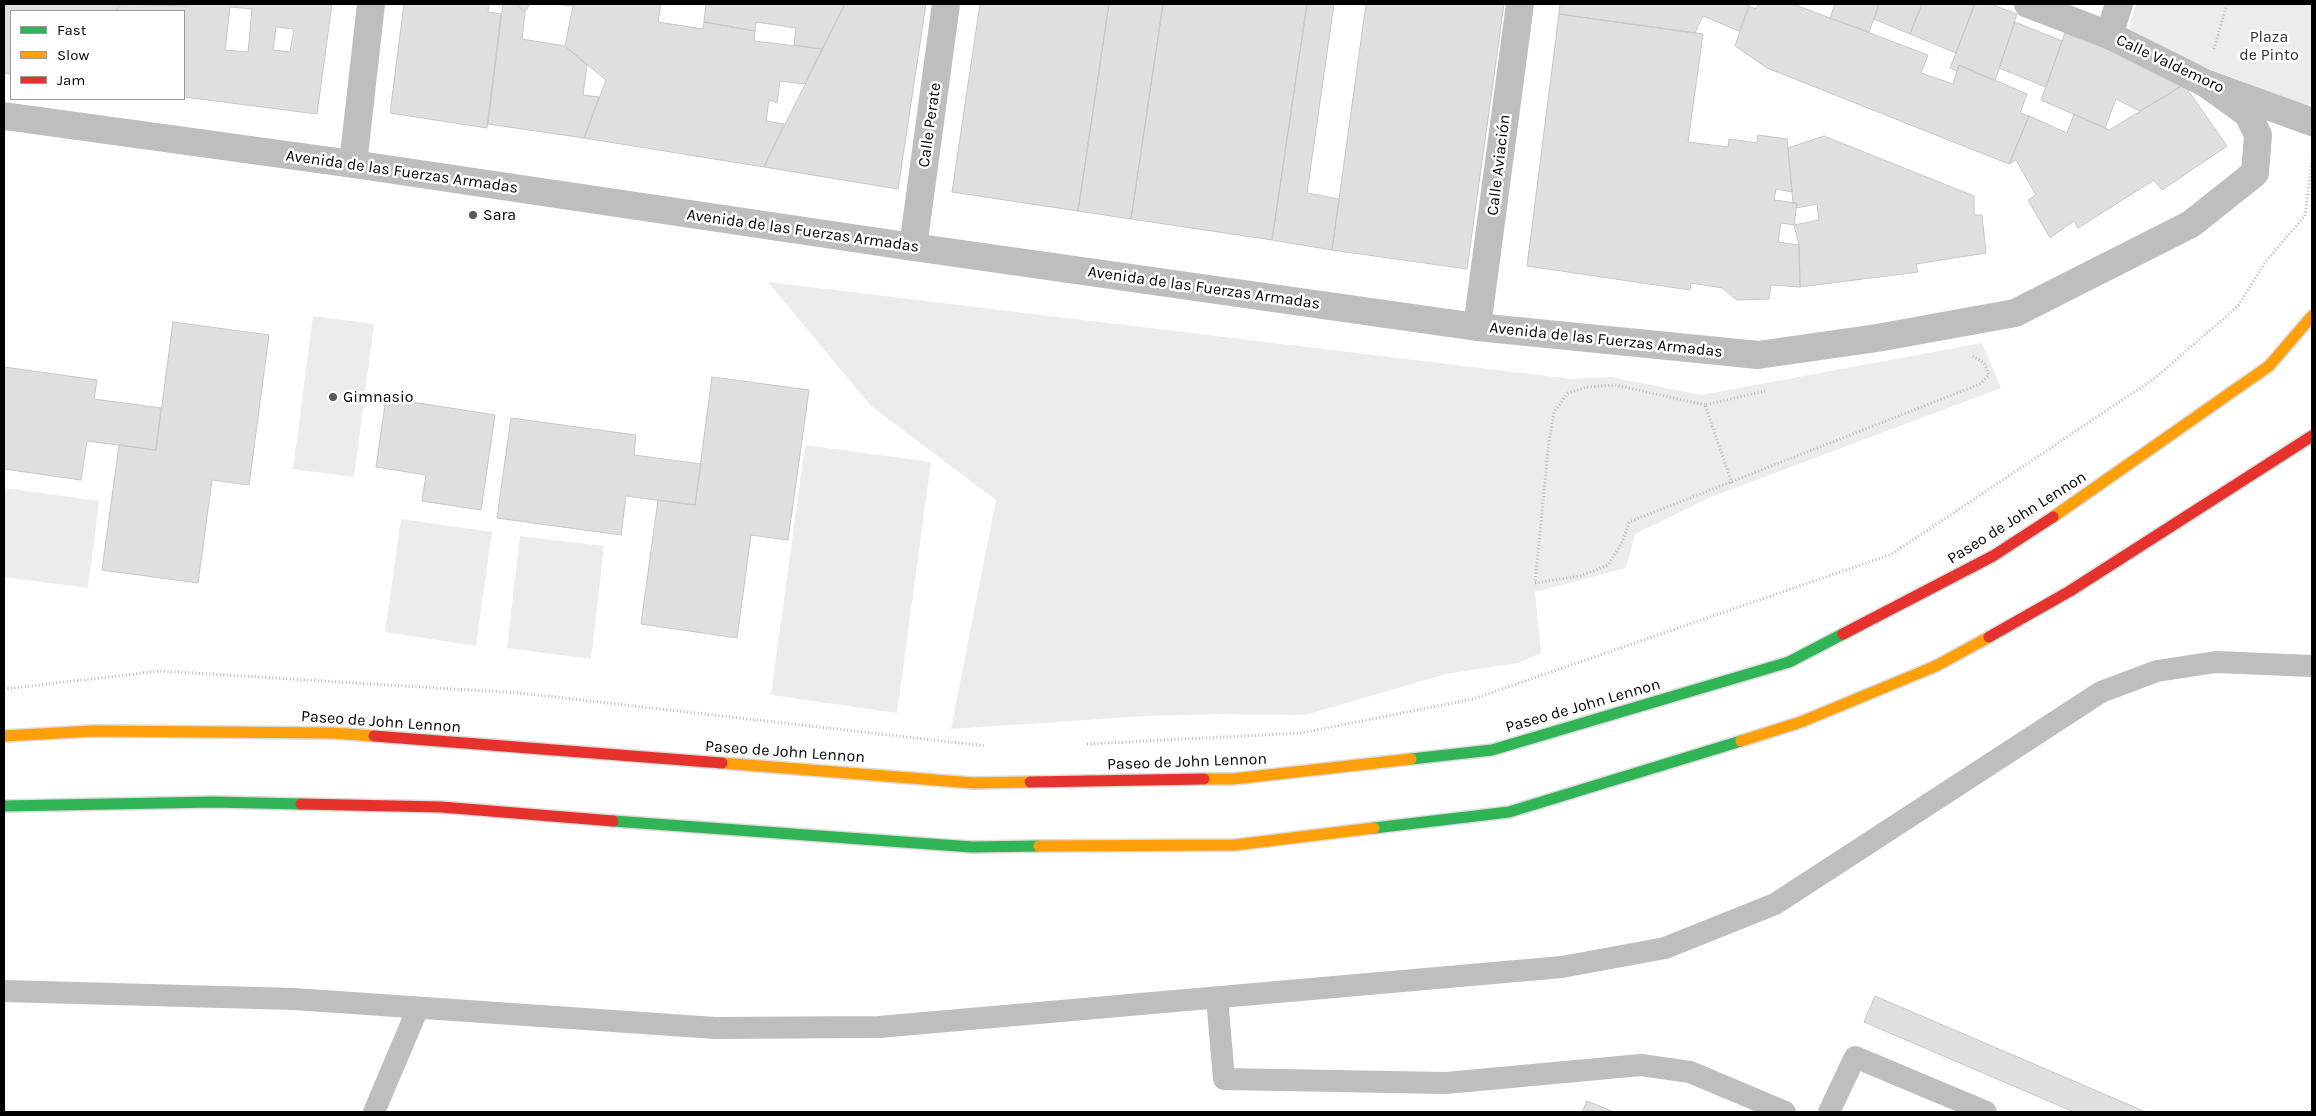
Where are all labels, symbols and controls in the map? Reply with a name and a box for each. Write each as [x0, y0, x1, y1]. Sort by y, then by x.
legend [10, 10, 185, 100]
text: Fast [57, 21, 86, 39]
park label: Plaza de Pinto [2239, 27, 2299, 65]
street label: Calle Valdemoro [2113, 31, 2227, 97]
text: Slow [57, 46, 89, 64]
text: Jam [57, 71, 85, 89]
street label: Calle Perate [915, 81, 945, 169]
street label: Calle Aviación [1483, 113, 1515, 217]
street label: Avenida de las Fuerzas Armadas [285, 146, 519, 198]
place label: Sara [483, 205, 516, 225]
street label: Avenida de las Fuerzas Armadas [686, 205, 920, 257]
marker: Sara [467, 209, 479, 221]
street label: Avenida de las Fuerzas Armadas [1087, 262, 1321, 314]
street label: Avenida de las Fuerzas Armadas [1488, 318, 1724, 362]
place label: Gimnasio [343, 387, 413, 407]
marker: Gimnasio [327, 391, 339, 403]
street label: Paseo de John Lennon [1944, 467, 2090, 569]
street label: Paseo de John Lennon [1503, 675, 1663, 737]
street label: Paseo de John Lennon [301, 707, 461, 737]
street label: Paseo de John Lennon [705, 737, 865, 767]
street label: Paseo de John Lennon [1107, 750, 1267, 774]

